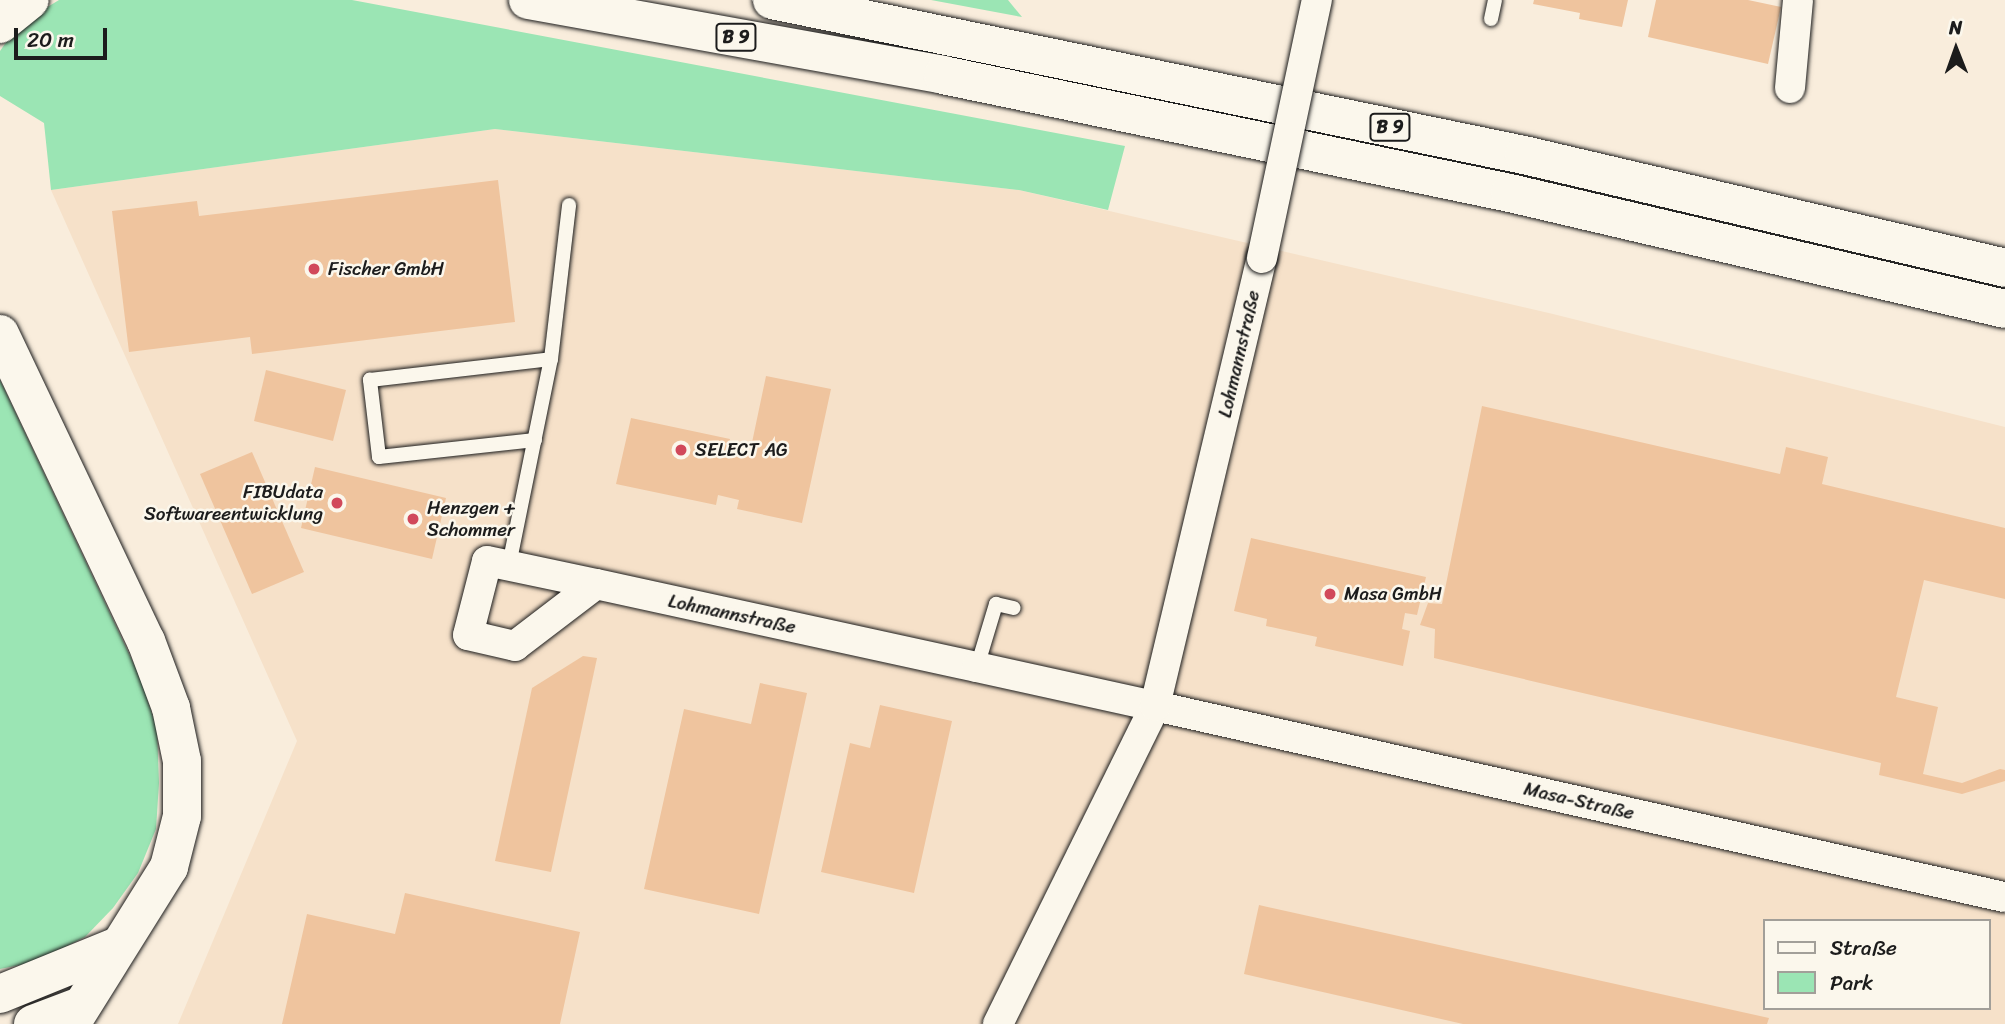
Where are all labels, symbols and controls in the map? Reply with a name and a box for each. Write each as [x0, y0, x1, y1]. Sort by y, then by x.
text: N [1949, 11, 1962, 44]
scale bar [18, 14, 110, 58]
north arrow [1921, 14, 1991, 84]
text: 20 m [27, 21, 74, 59]
road number: B 9 [715, 22, 757, 52]
road number: B 9 [1369, 112, 1411, 142]
place label: Fischer GmbH [328, 258, 444, 280]
marker: Fischer GmbH [306, 261, 322, 277]
street label: Lohmannstraße [1213, 288, 1265, 420]
place label: SELECT AG [695, 439, 788, 461]
marker: SELECT AG [673, 442, 689, 458]
place label: FIBUdata Softwareentwicklung [144, 481, 323, 525]
marker: FIBUdata Softwareentwicklung [329, 495, 345, 511]
place label: Henzgen + Schommer [427, 497, 516, 541]
marker: Henzgen + Schommer [405, 511, 421, 527]
place label: Masa GmbH [1344, 583, 1442, 605]
marker: Masa GmbH [1322, 586, 1338, 602]
street label: Lohmannstraße [666, 589, 798, 639]
street label: Masa-Straße [1522, 777, 1636, 825]
legend [1764, 919, 1991, 1010]
text: Straße [1830, 929, 1897, 967]
text: Park [1830, 964, 1873, 1002]

